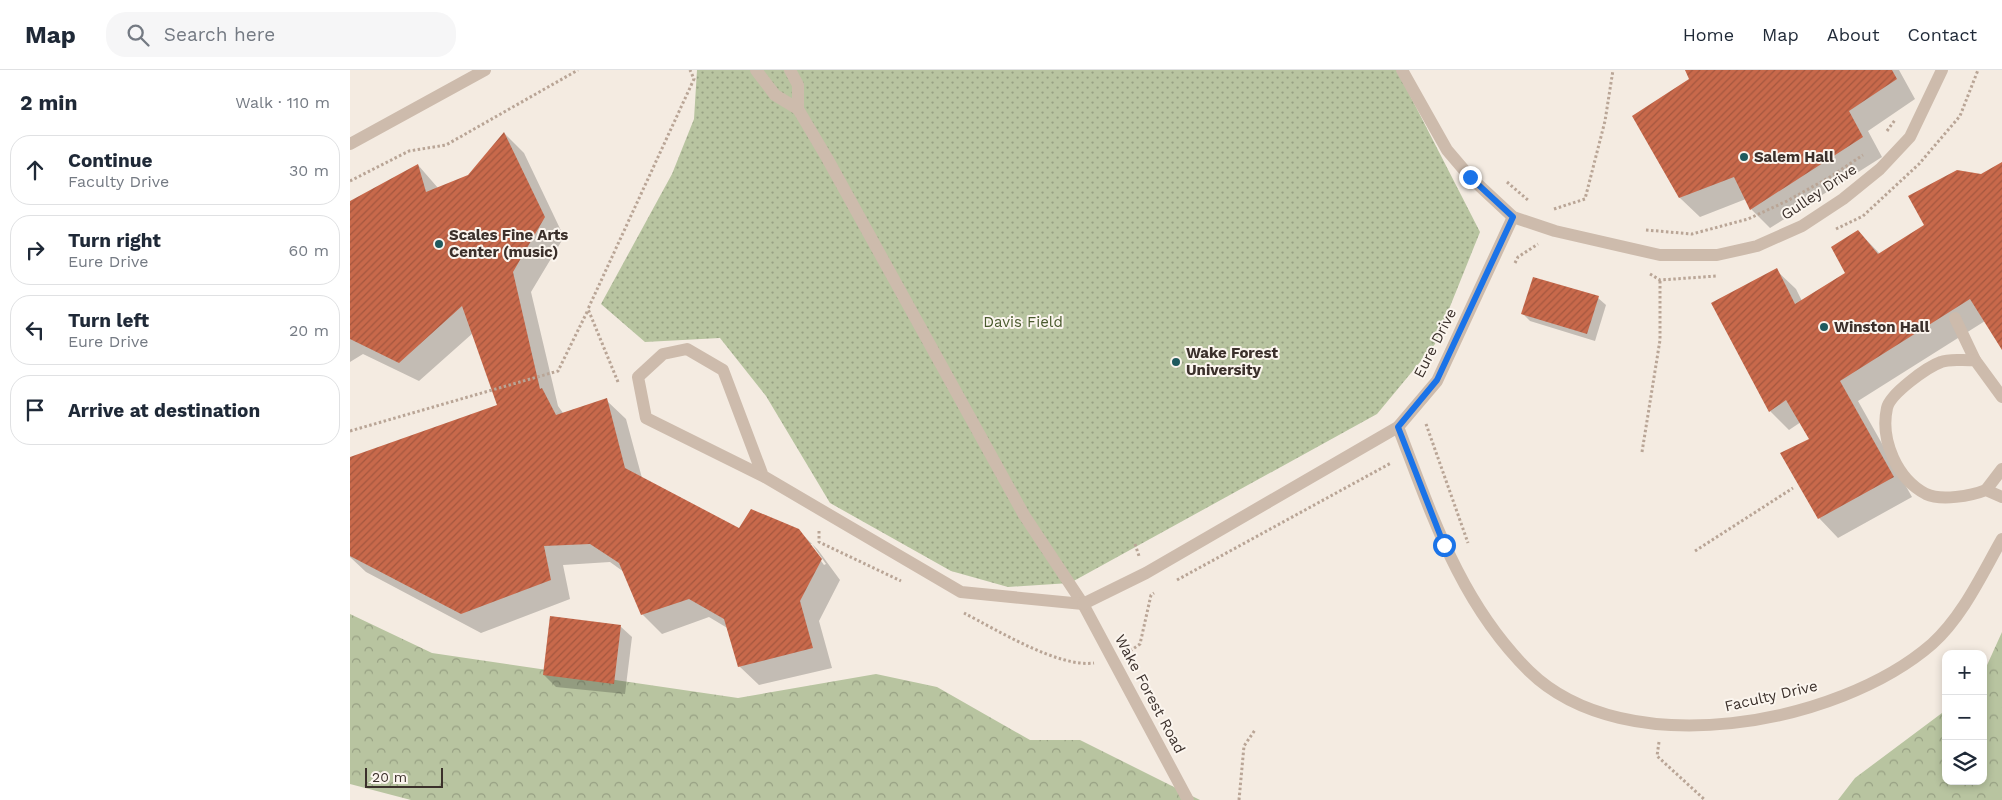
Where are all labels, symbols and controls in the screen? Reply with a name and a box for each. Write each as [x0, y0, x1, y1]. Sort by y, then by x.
search box [106, 12, 456, 57]
text: Map [25, 21, 76, 49]
icon: search [124, 21, 152, 49]
text: Search here [164, 23, 275, 46]
text: Home [1683, 24, 1734, 45]
text: Map [1762, 24, 1799, 45]
text: About [1827, 24, 1879, 45]
text: Contact [1907, 24, 1977, 45]
text: 2 min [20, 90, 77, 115]
text: Walk · 110 m [235, 93, 330, 112]
place label: Salem Hall [1754, 148, 1834, 166]
text: Continue [68, 149, 152, 172]
marker: Salem Hall [1738, 151, 1750, 163]
icon: ahead [21, 156, 49, 184]
street label: Gulley Drive [1778, 160, 1860, 224]
text: 30 m [289, 161, 329, 180]
route end [1459, 166, 1482, 189]
text: Faculty Drive [68, 172, 169, 191]
place label: Scales Fine Arts Center (music) [449, 226, 568, 261]
text: Turn right [68, 229, 161, 252]
icon: right [21, 236, 49, 264]
marker: Scales Fine Arts Center (music) [433, 238, 445, 250]
text: 60 m [289, 241, 329, 260]
text: Eure Drive [68, 252, 149, 271]
street label: Eure Drive [1410, 305, 1460, 381]
text: Turn left [68, 309, 149, 332]
park label: Davis Field [983, 313, 1063, 331]
icon: left [21, 316, 49, 344]
place label: Winston Hall [1834, 318, 1929, 336]
text: 20 m [289, 321, 329, 340]
marker: Winston Hall [1818, 321, 1830, 333]
text: Eure Drive [68, 332, 149, 351]
place label: Wake Forest University [1186, 344, 1278, 379]
marker: Wake Forest University [1170, 356, 1182, 368]
icon: arrive [21, 396, 49, 424]
text: Arrive at destination [68, 399, 260, 422]
route start [1433, 534, 1456, 557]
street label: Wake Forest Road [1111, 631, 1189, 757]
map controls [1942, 650, 1987, 785]
button: + [1942, 650, 1987, 695]
street label: Faculty Drive [1723, 677, 1819, 715]
button: − [1942, 695, 1987, 740]
button: layers [1942, 740, 1987, 785]
scale bar [365, 765, 442, 788]
text: 20 m [372, 769, 407, 785]

